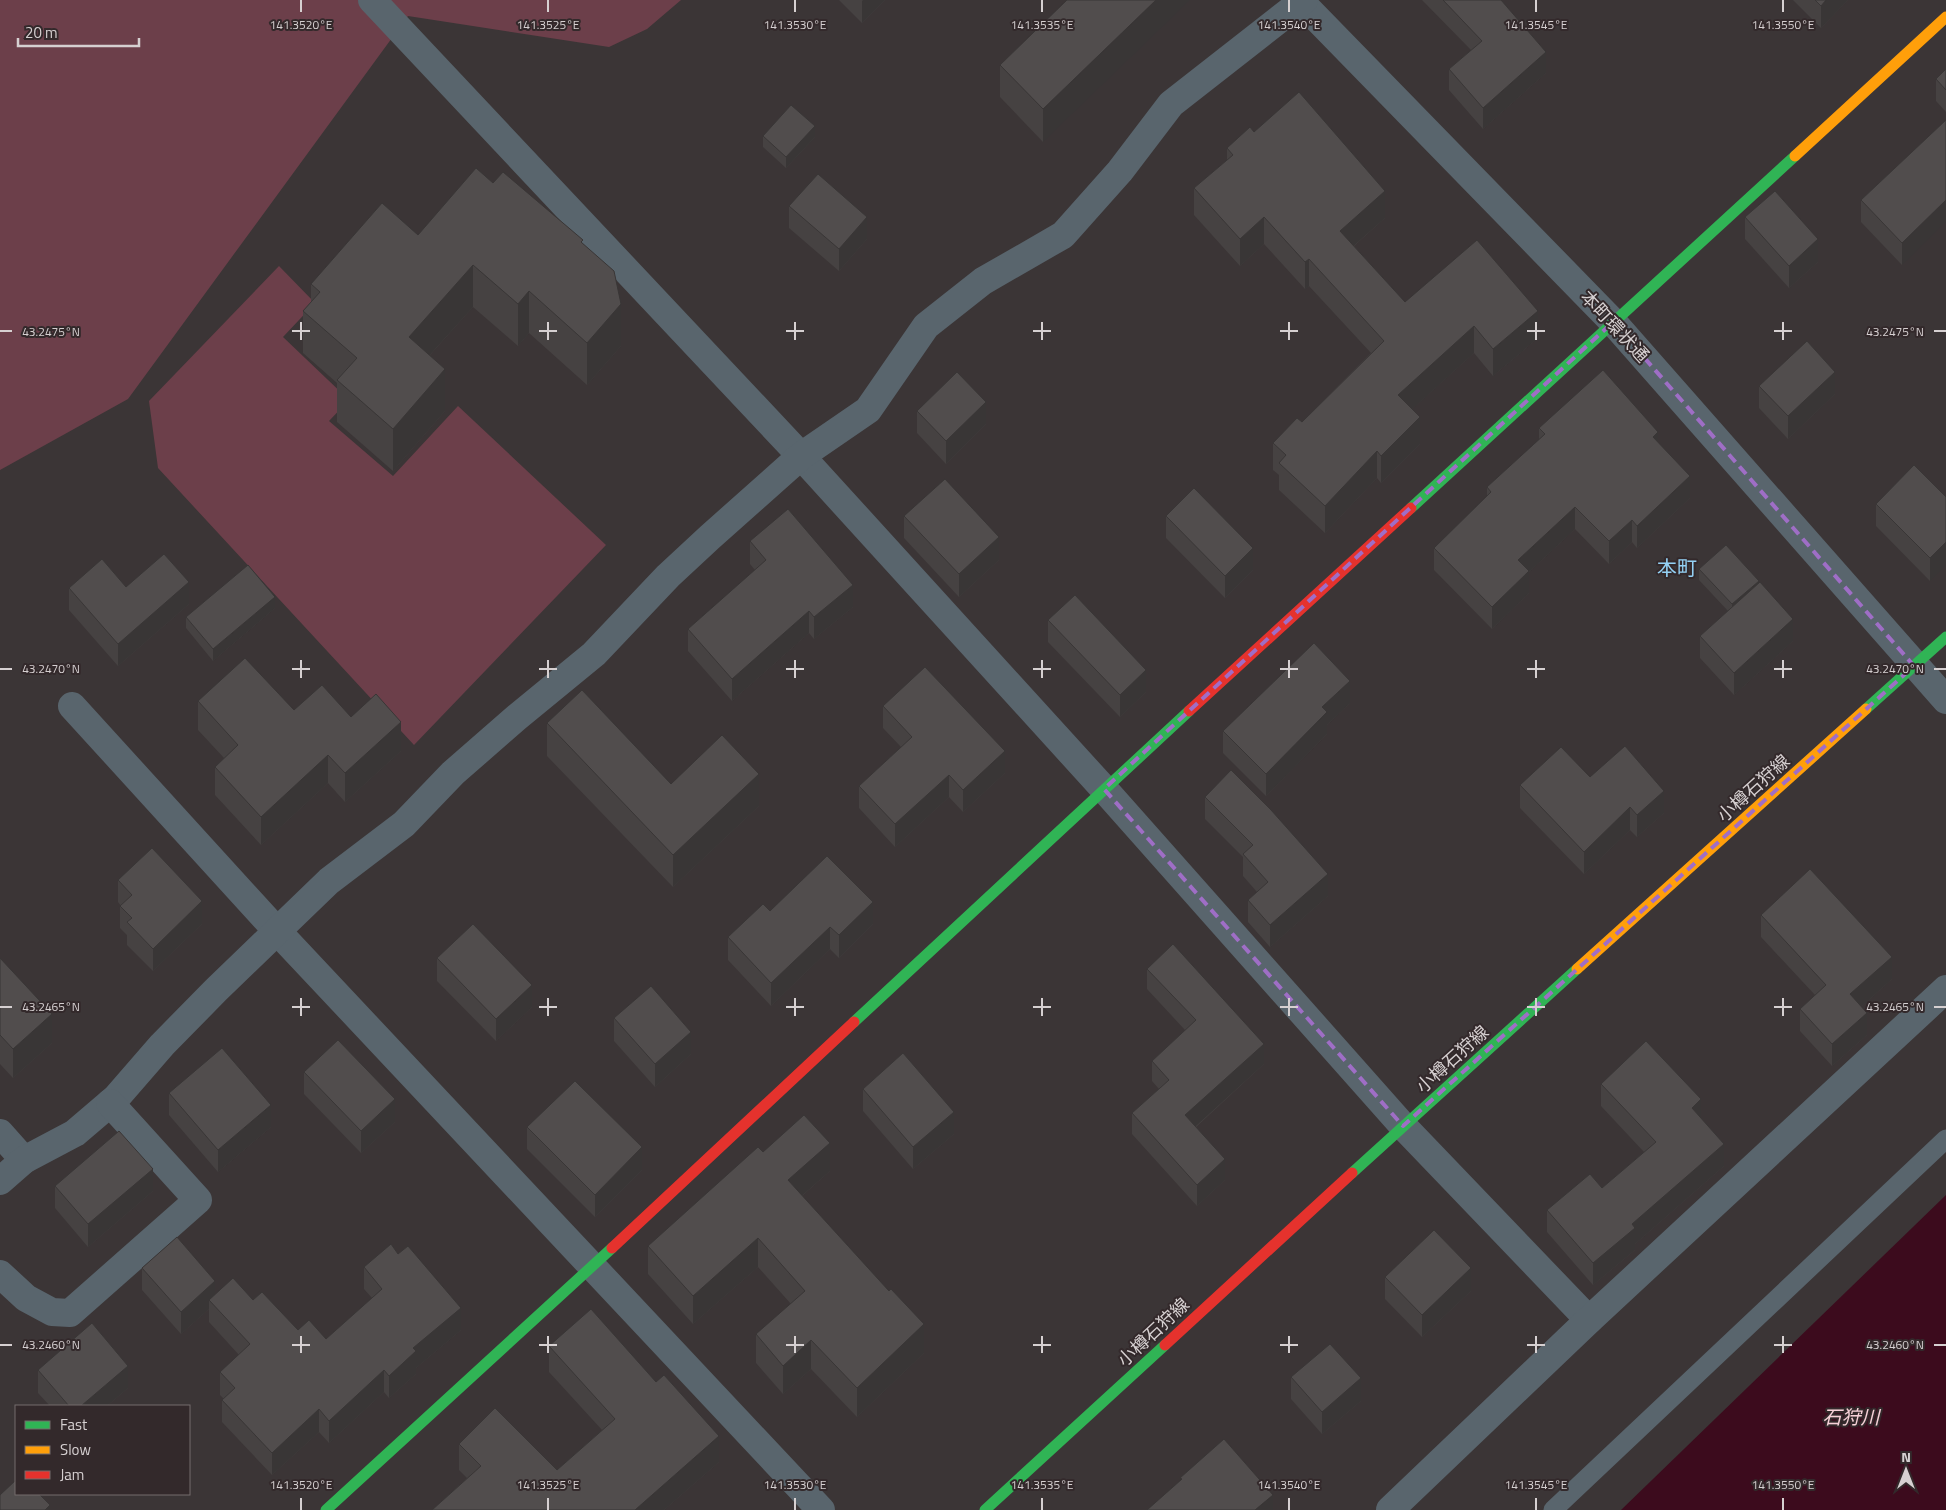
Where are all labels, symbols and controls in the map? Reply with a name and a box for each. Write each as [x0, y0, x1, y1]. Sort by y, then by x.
scale bar [18, 15, 139, 47]
text: 141.3520°E [270, 15, 333, 34]
text: 141.3525°E [517, 15, 580, 34]
text: 141.3530°E [764, 15, 827, 34]
text: 141.3535°E [1011, 15, 1074, 34]
text: 141.3540°E [1258, 15, 1321, 34]
text: 141.3545°E [1505, 15, 1568, 34]
text: 141.3550°E [1752, 15, 1815, 34]
text: 20 m [25, 21, 58, 44]
street label: 本町環状通 [1574, 284, 1656, 368]
text: 43.2475°N [22, 322, 80, 341]
text: 43.2475°N [1866, 322, 1924, 341]
district label: 本町 [1657, 552, 1697, 583]
text: 43.2470°N [22, 659, 80, 678]
text: 43.2470°N [1866, 659, 1924, 678]
street label: 小樽石狩線 [1711, 748, 1795, 828]
text: 43.2465°N [22, 997, 80, 1016]
text: 43.2465°N [1866, 997, 1924, 1016]
street label: 小樽石狩線 [1410, 1019, 1494, 1099]
street label: 小樽石狩線 [1111, 1291, 1195, 1373]
text: 43.2460°N [22, 1335, 80, 1354]
text: 43.2460°N [1866, 1335, 1924, 1354]
water label: 石狩川 [1822, 1402, 1881, 1431]
legend [15, 1405, 190, 1495]
text: Fast [60, 1413, 88, 1436]
text: Slow [60, 1438, 91, 1461]
north arrow [1881, 1445, 1931, 1495]
text: N [1901, 1446, 1911, 1467]
text: Jam [60, 1463, 84, 1486]
text: 141.3520°E [270, 1475, 333, 1494]
text: 141.3525°E [517, 1475, 580, 1494]
text: 141.3530°E [764, 1475, 827, 1494]
text: 141.3535°E [1011, 1475, 1074, 1494]
text: 141.3540°E [1258, 1475, 1321, 1494]
text: 141.3545°E [1505, 1475, 1568, 1494]
text: 141.3550°E [1752, 1475, 1815, 1494]

